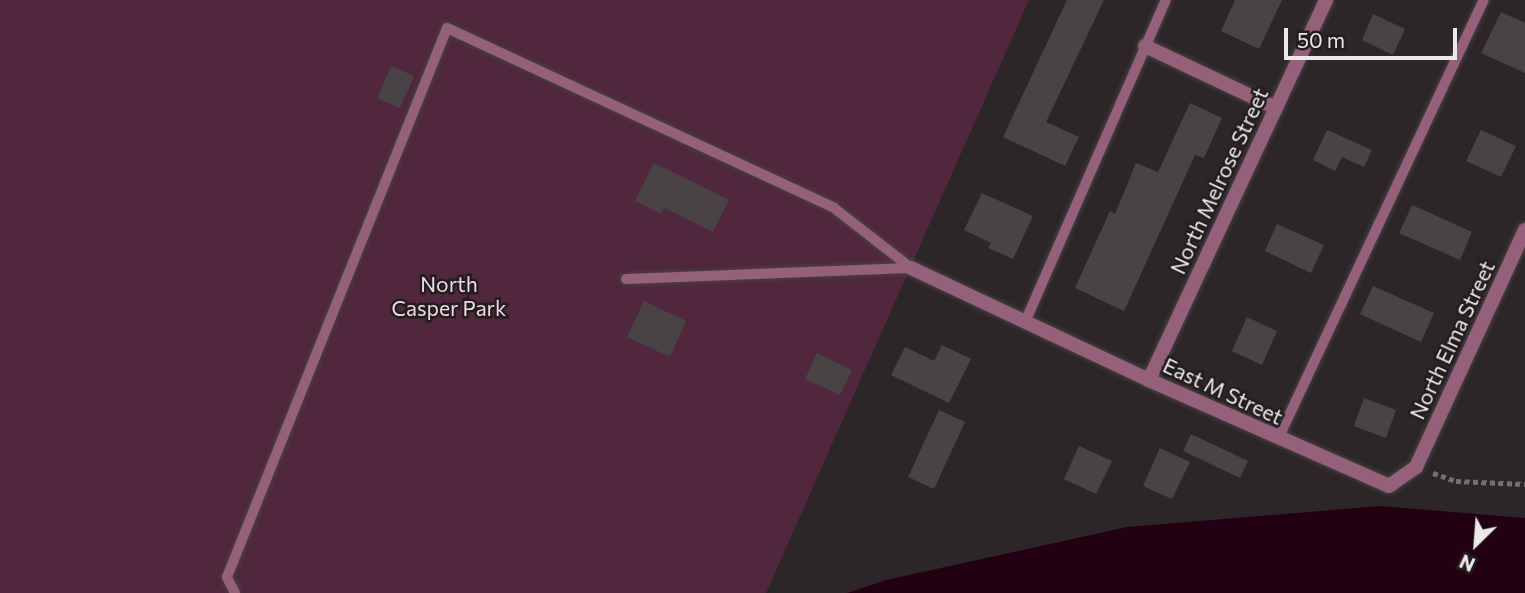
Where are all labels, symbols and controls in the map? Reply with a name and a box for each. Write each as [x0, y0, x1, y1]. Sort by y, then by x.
scale bar [1287, 14, 1460, 58]
text: 50 m [1297, 27, 1345, 52]
street label: North Melrose Street [1165, 84, 1273, 278]
street label: North Elma Street [1404, 257, 1500, 423]
park label: North Casper Park [392, 271, 506, 321]
street label: East M Street [1159, 352, 1287, 430]
north arrow [1441, 509, 1511, 579]
text: N [1456, 550, 1478, 577]

